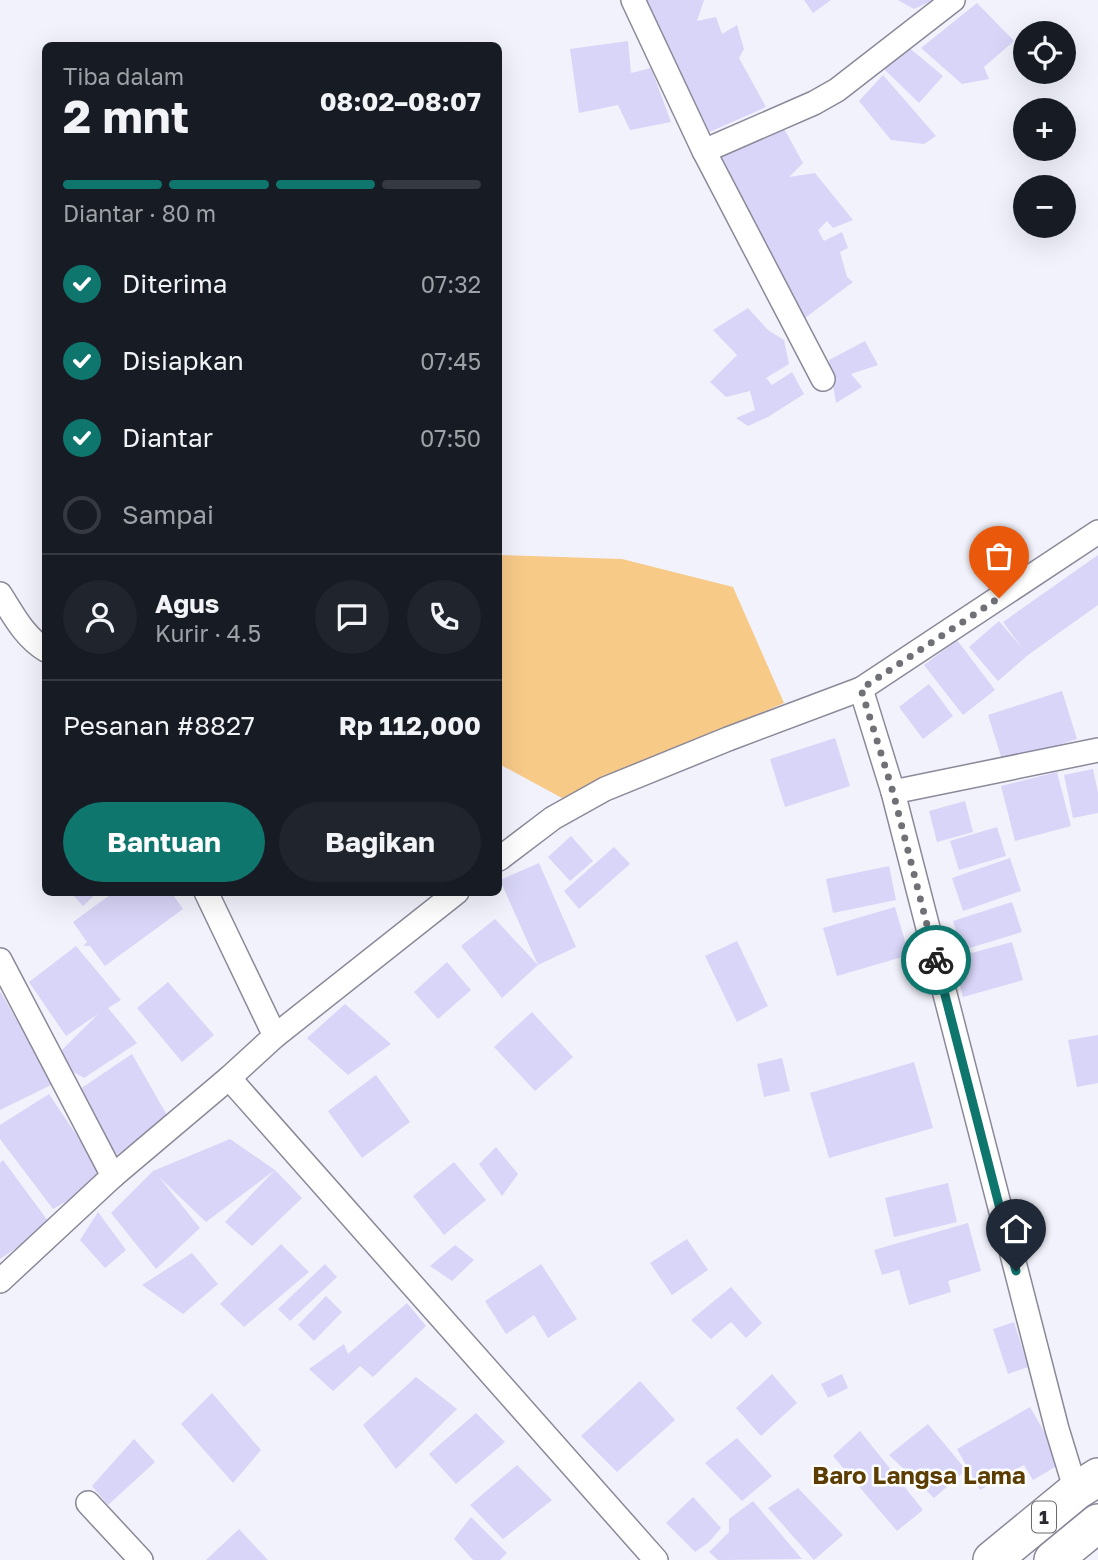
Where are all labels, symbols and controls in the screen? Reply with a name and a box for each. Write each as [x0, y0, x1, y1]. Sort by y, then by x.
map controls [1013, 21, 1076, 238]
button: locate [1013, 21, 1076, 84]
text: Tiba dalam [63, 62, 184, 90]
text: 08:02–08:07 [320, 86, 481, 117]
text: 2 mnt [63, 88, 189, 143]
button: + [1013, 98, 1076, 161]
button: − [1013, 175, 1076, 238]
text: Diantar · 80 m [63, 199, 216, 227]
icon: check [63, 265, 101, 303]
text: Diterima [122, 268, 227, 299]
text: 07:32 [421, 270, 481, 298]
icon: check [63, 342, 101, 380]
text: Disiapkan [122, 345, 244, 376]
text: 07:45 [420, 347, 481, 375]
icon: check [63, 419, 101, 457]
text: Diantar [122, 422, 213, 453]
text: 07:50 [420, 424, 481, 452]
text: Sampai [122, 499, 214, 530]
pin [969, 526, 1029, 598]
icon: bag [980, 537, 1018, 575]
button: person [63, 580, 137, 654]
button: chat [315, 580, 389, 654]
button: phone [407, 580, 481, 654]
text: Agus [155, 588, 219, 619]
text: Kurir · 4.5 [155, 619, 261, 647]
text: Pesanan #8827 [63, 710, 255, 741]
text: Rp 112,000 [339, 710, 481, 741]
button: Bantuan [63, 802, 265, 882]
button: Bagikan [279, 802, 481, 882]
courier [901, 925, 971, 995]
icon: bike [917, 941, 955, 979]
pin [986, 1199, 1046, 1271]
icon: home [997, 1210, 1035, 1248]
district label: Baro Langsa Lama [812, 1460, 1026, 1489]
road number: 1 [1032, 1502, 1056, 1532]

